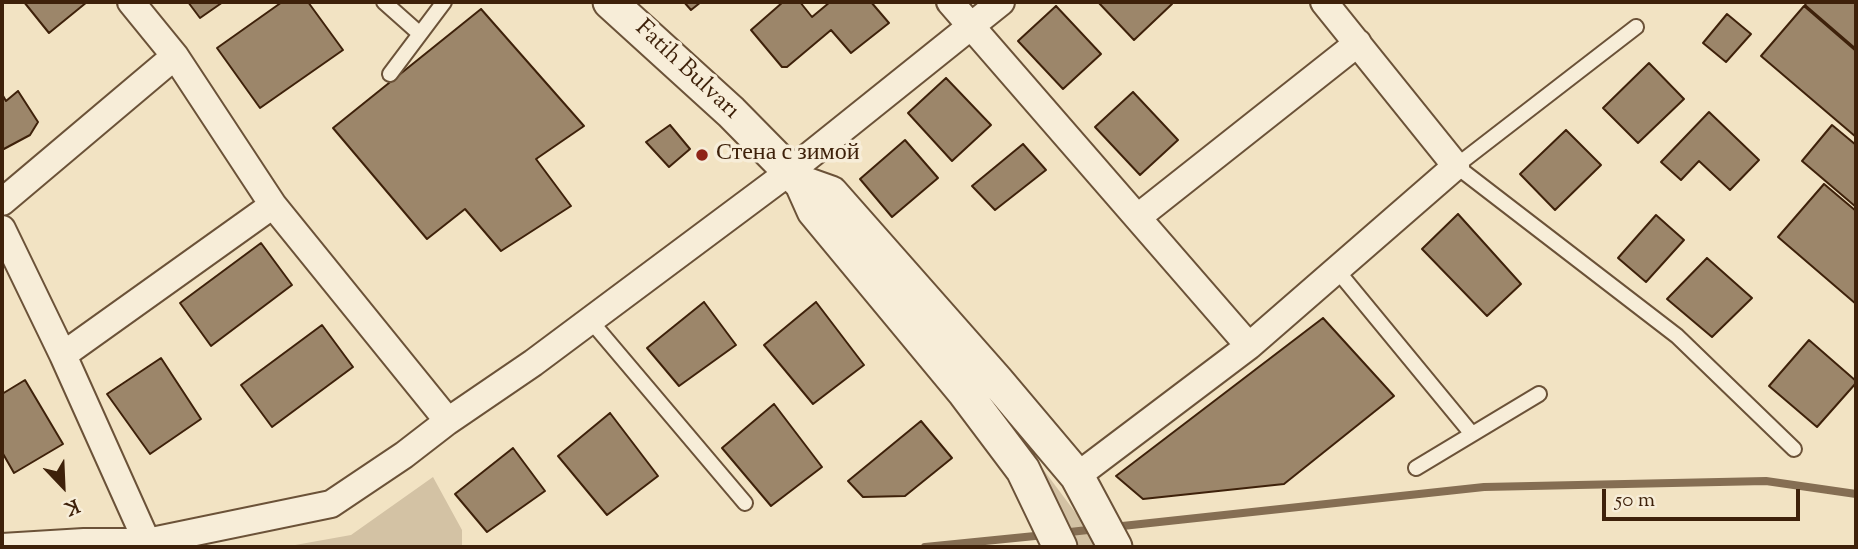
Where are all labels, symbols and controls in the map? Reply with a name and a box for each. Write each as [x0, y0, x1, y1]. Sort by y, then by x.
street label: Fatih Bulvarı [628, 15, 744, 127]
place label: Стена с зимой [716, 141, 860, 169]
marker: Стена с зимой [694, 147, 710, 163]
north arrow [28, 451, 98, 521]
scale bar [1606, 476, 1804, 520]
text: 50 m [1615, 486, 1655, 516]
text: K [60, 491, 83, 521]

